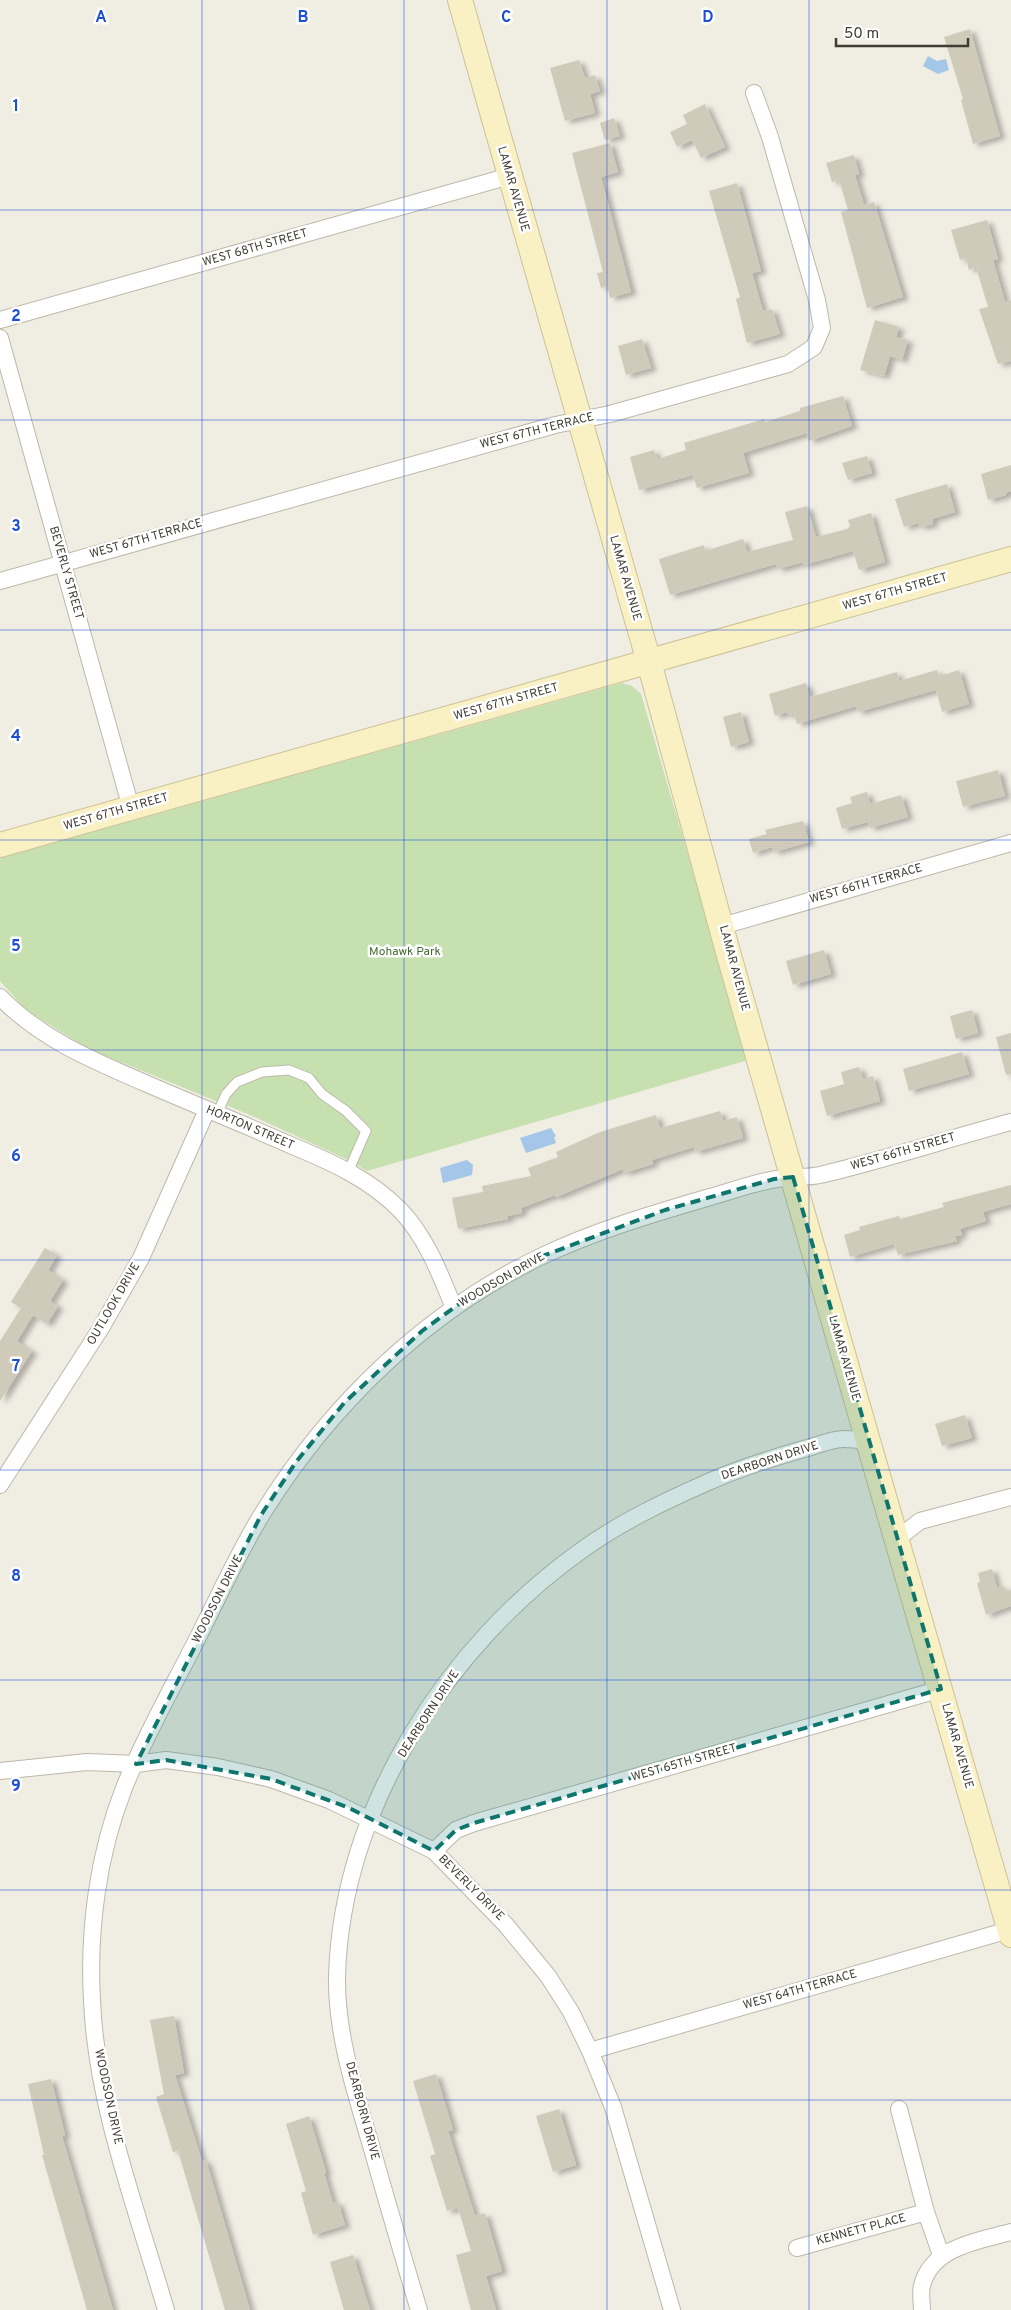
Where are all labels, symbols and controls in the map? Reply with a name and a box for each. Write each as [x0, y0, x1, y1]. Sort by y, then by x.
text: A [95, 8, 107, 28]
text: B [297, 8, 309, 28]
text: C [501, 8, 511, 28]
text: D [702, 8, 714, 28]
scale bar [836, 15, 968, 47]
text: 50 m [844, 25, 879, 44]
text: 1 [13, 97, 19, 117]
street label: LAMAR AVENUE [493, 144, 533, 234]
street label: WEST 68TH STREET [201, 225, 309, 271]
text: 2 [11, 307, 21, 327]
street label: WEST 67TH TERRACE [478, 409, 596, 453]
street label: WEST 67TH TERRACE [88, 515, 204, 563]
text: 3 [11, 517, 21, 537]
street label: BEVERLY STREET [45, 524, 87, 622]
street label: LAMAR AVENUE [605, 533, 645, 623]
street label: WEST 67TH STREET [841, 569, 949, 615]
street label: WEST 67TH STREET [452, 679, 560, 725]
text: 4 [11, 727, 21, 747]
street label: WEST 67TH STREET [62, 789, 170, 835]
street label: WEST 66TH TERRACE [808, 860, 924, 908]
street label: LAMAR AVENUE [715, 923, 753, 1013]
text: 5 [11, 937, 21, 957]
park label: Mohawk Park [369, 944, 441, 960]
street label: HORTON STREET [203, 1102, 297, 1154]
street label: WEST 66TH STREET [849, 1129, 957, 1175]
text: 6 [11, 1147, 21, 1167]
street label: WOODSON DRIVE [456, 1249, 548, 1311]
street label: OUTLOOK DRIVE [84, 1260, 144, 1348]
street label: LAMAR AVENUE [824, 1313, 864, 1403]
text: 7 [12, 1357, 20, 1377]
street label: DEARBORN DRIVE [719, 1438, 821, 1484]
street label: WOODSON DRIVE [189, 1552, 247, 1646]
text: 8 [11, 1567, 21, 1587]
street label: DEARBORN DRIVE [395, 1667, 463, 1761]
street label: LAMAR AVENUE [937, 1701, 977, 1791]
street label: WEST 65TH STREET [629, 1740, 739, 1786]
text: 9 [11, 1777, 21, 1797]
street label: BEVERLY DRIVE [434, 1851, 508, 1925]
street label: WEST 64TH TERRACE [741, 1966, 859, 2014]
street label: WOODSON DRIVE [90, 2048, 126, 2146]
street label: DEARBORN DRIVE [341, 2060, 383, 2162]
street label: KENNETT PLACE [814, 2210, 908, 2250]

